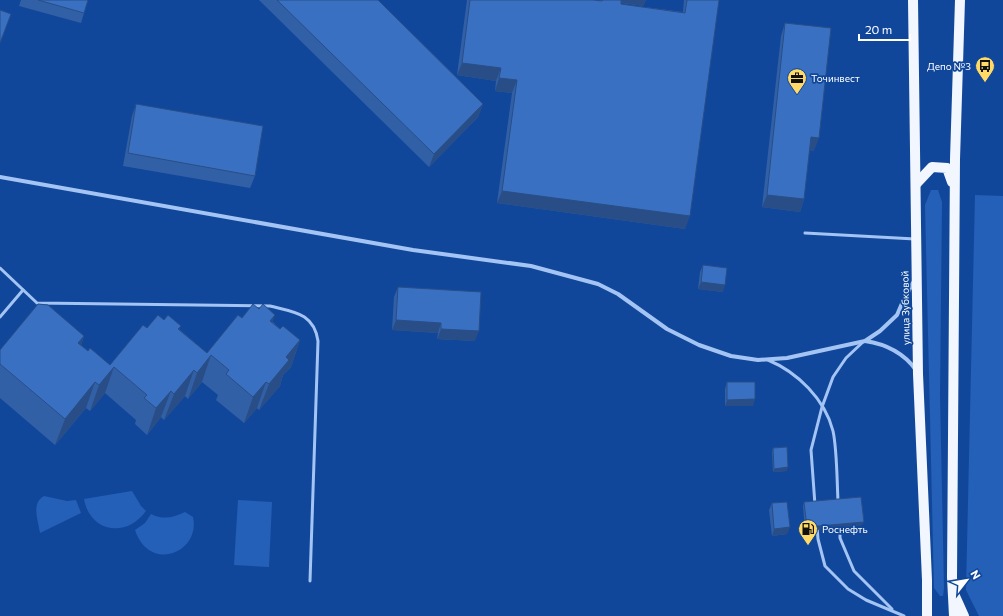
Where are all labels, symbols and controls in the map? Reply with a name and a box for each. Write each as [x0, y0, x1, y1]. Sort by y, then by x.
scale bar [859, 16, 910, 42]
text: 20 m [865, 22, 892, 36]
bus stop icon: Депо №3 [974, 55, 996, 83]
place label: Депо №3 [927, 60, 971, 72]
office icon: Точинвест [786, 67, 808, 95]
place label: Точинвест [811, 72, 860, 84]
street label: улица Зубковой [898, 271, 912, 345]
fuel station icon: Роснефть [797, 518, 819, 546]
place label: Роснефть [822, 523, 868, 535]
north arrow [947, 560, 987, 600]
text: N [968, 568, 984, 581]

